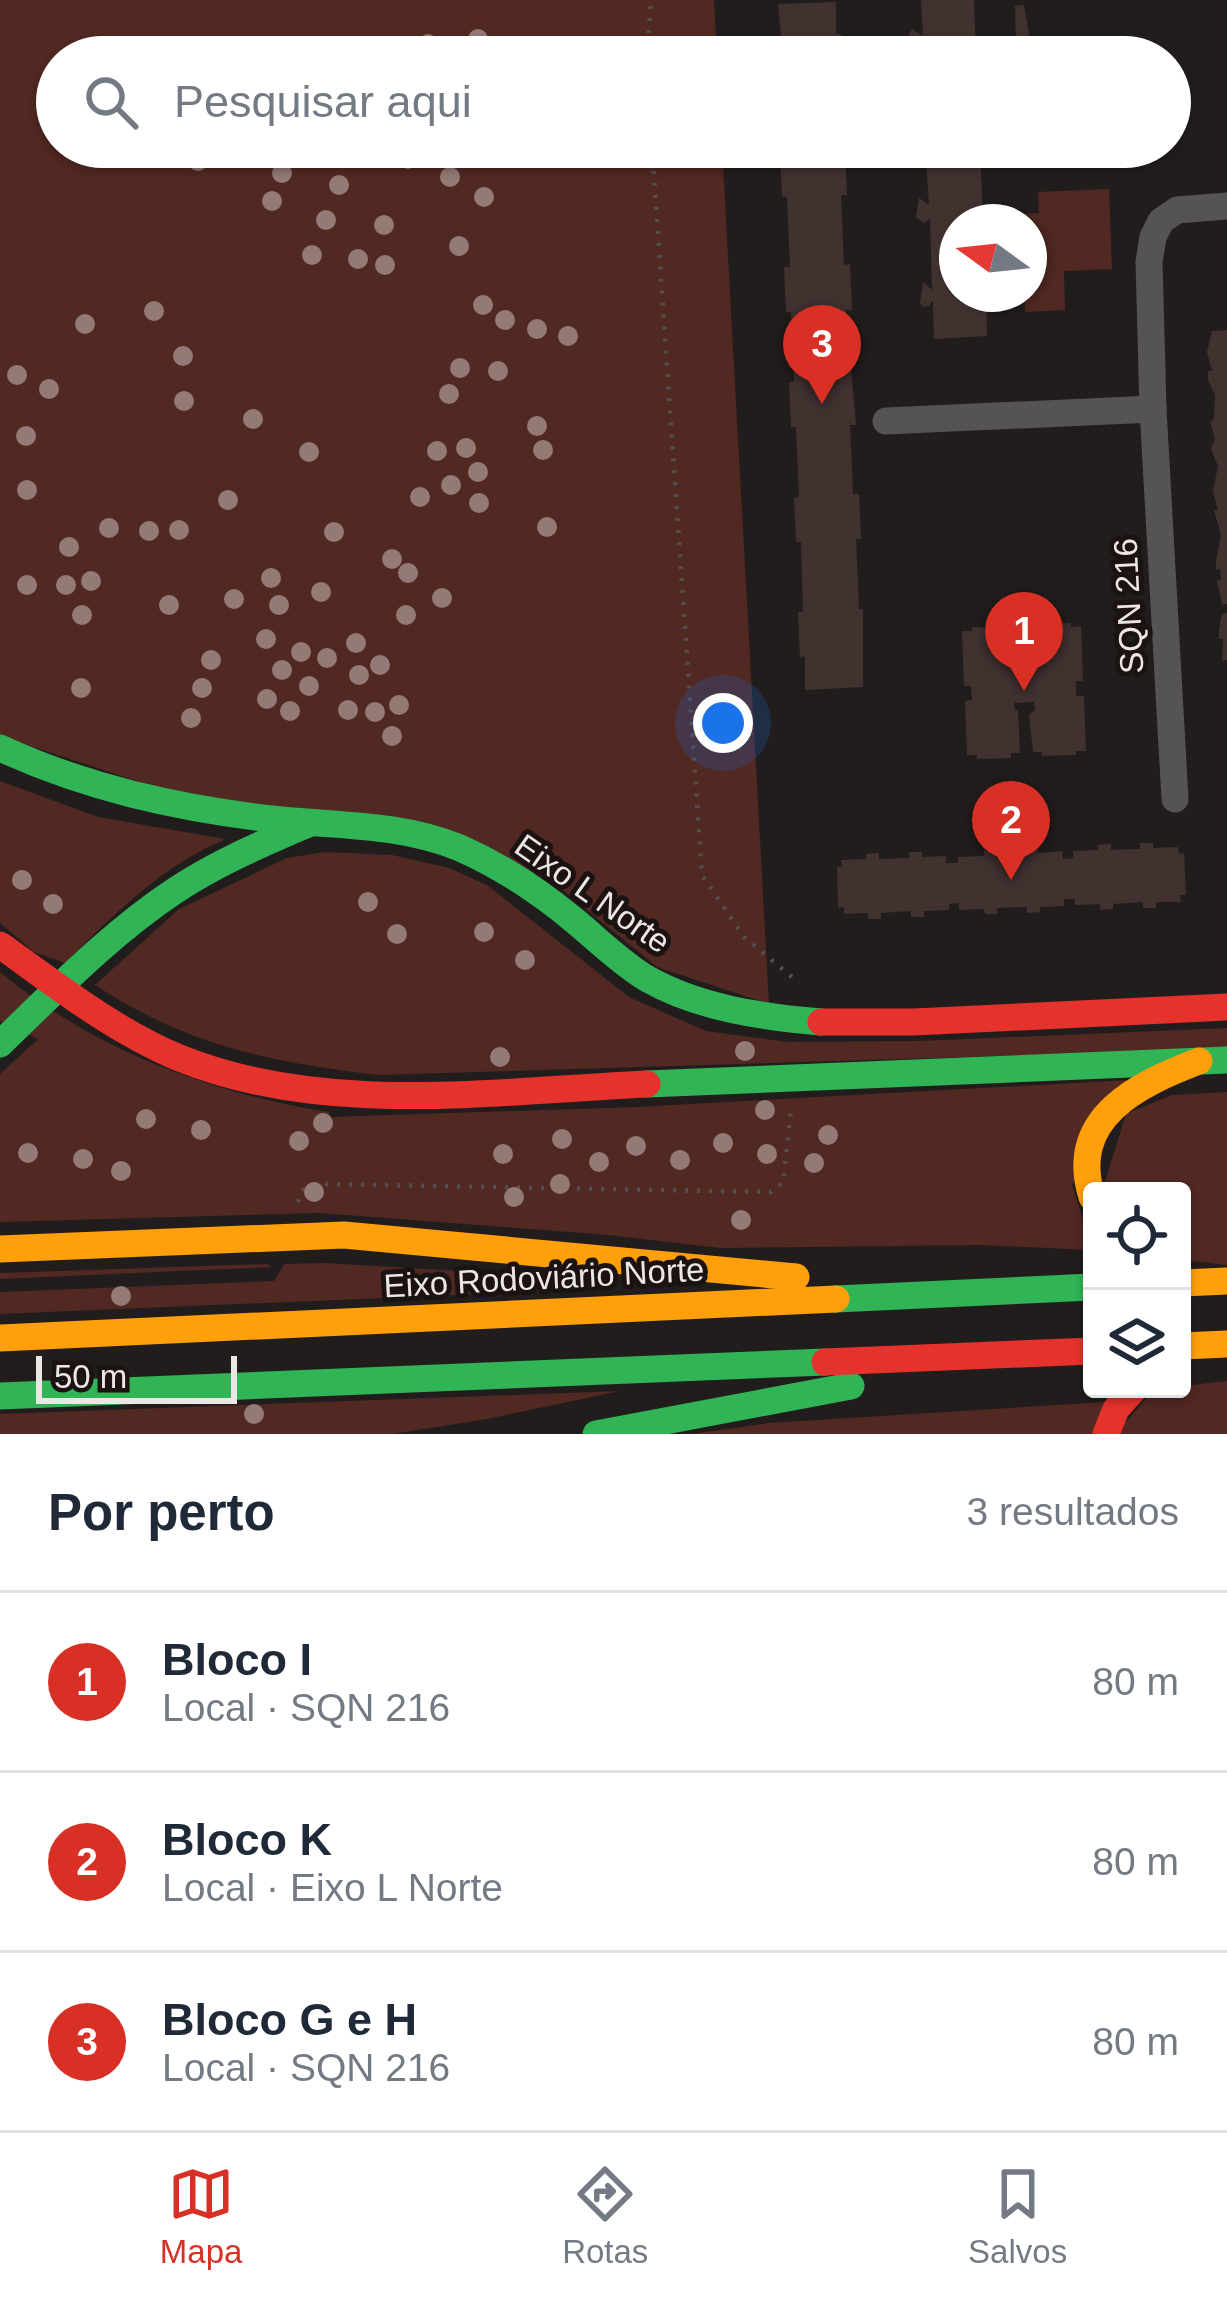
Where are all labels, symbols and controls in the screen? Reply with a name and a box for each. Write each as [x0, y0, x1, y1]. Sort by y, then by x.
search box [36, 36, 1191, 168]
icon: search [78, 69, 144, 135]
text: Pesquisar aqui [174, 76, 472, 127]
north arrow [939, 204, 1047, 312]
pin: 3 [783, 305, 861, 404]
street label: SQN 216 [1106, 537, 1151, 675]
pin: 1 [985, 592, 1063, 691]
your location [693, 693, 753, 753]
pin: 2 [972, 781, 1050, 880]
street label: Eixo L Norte [508, 827, 677, 960]
map controls [1083, 1182, 1191, 1398]
button: locate [1083, 1182, 1191, 1290]
street label: Eixo Rodoviário Norte [383, 1251, 705, 1304]
button: layers [1083, 1290, 1191, 1398]
scale bar [36, 1350, 237, 1403]
text: 50 m [54, 1358, 127, 1395]
text: Por perto [48, 1484, 275, 1541]
text: 3 resultados [967, 1490, 1179, 1533]
text: Bloco I [162, 1634, 312, 1685]
text: 1 [76, 1660, 98, 1703]
text: 80 m [1092, 1660, 1179, 1703]
text: Local · SQN 216 [162, 1686, 450, 1729]
text: Bloco K [162, 1814, 332, 1865]
text: 2 [76, 1840, 98, 1883]
text: 80 m [1092, 1840, 1179, 1883]
text: Local · Eixo L Norte [162, 1866, 503, 1909]
text: Bloco G e H [162, 1994, 417, 2045]
text: 3 [76, 2020, 98, 2063]
text: 80 m [1092, 2020, 1179, 2063]
text: Local · SQN 216 [162, 2046, 450, 2089]
tab: Mapa [160, 2161, 242, 2271]
tab: Rotas [562, 2161, 648, 2271]
tab: Salvos [968, 2161, 1067, 2271]

